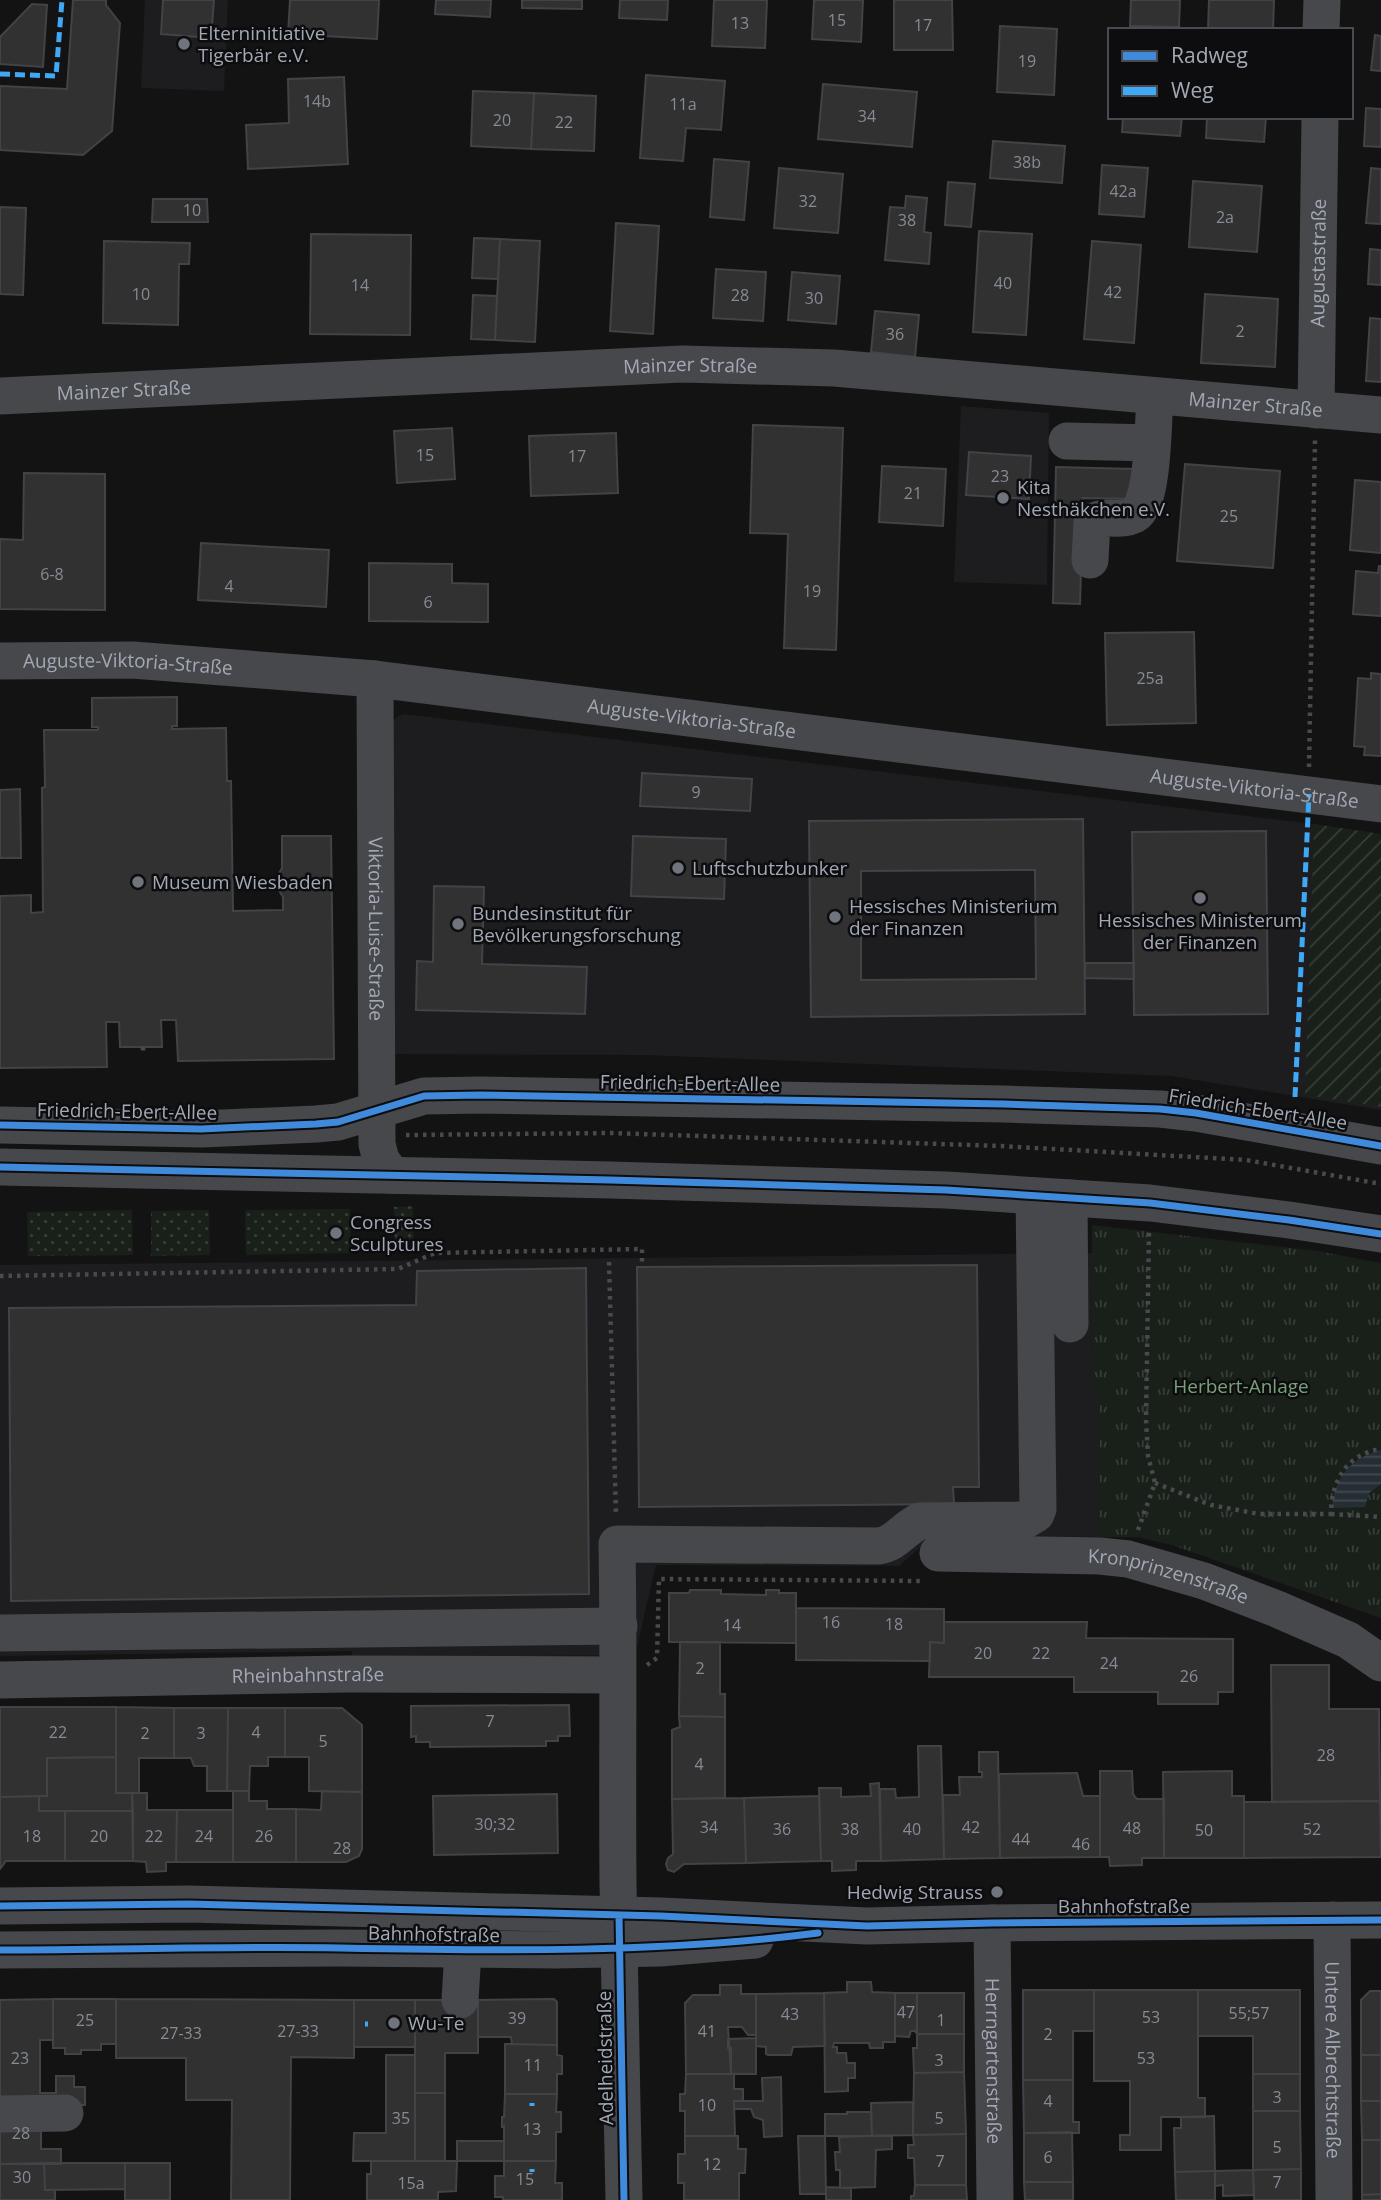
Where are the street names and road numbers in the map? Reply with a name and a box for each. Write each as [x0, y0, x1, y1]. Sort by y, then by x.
street label: Augustastraße [1304, 198, 1332, 328]
street label: Mainzer Straße [622, 351, 758, 380]
street label: Mainzer Straße [56, 374, 192, 406]
street label: Mainzer Straße [1188, 386, 1324, 423]
street label: Auguste-Viktoria-Straße [23, 647, 234, 681]
street label: Auguste-Viktoria-Straße [586, 693, 798, 744]
street label: Auguste-Viktoria-Straße [1149, 762, 1360, 814]
street label: Viktoria-Luise-Straße [363, 837, 389, 1021]
street label: Friedrich-Ebert-Allee [600, 1068, 780, 1098]
street label: Friedrich-Ebert-Allee [1167, 1082, 1349, 1136]
street label: Friedrich-Ebert-Allee [37, 1096, 217, 1126]
street label: Kronprinzenstraße [1088, 1543, 1252, 1610]
street label: Rheinbahnstraße [231, 1661, 384, 1689]
street label: Bahnhofstraße [1058, 1893, 1190, 1919]
street label: Bahnhofstraße [368, 1920, 500, 1948]
street label: Untere Albrechtstraße [1319, 1961, 1347, 2159]
street label: Herrngartenstraße [980, 1978, 1007, 2144]
street label: Adelheidstraße [591, 1991, 619, 2125]

